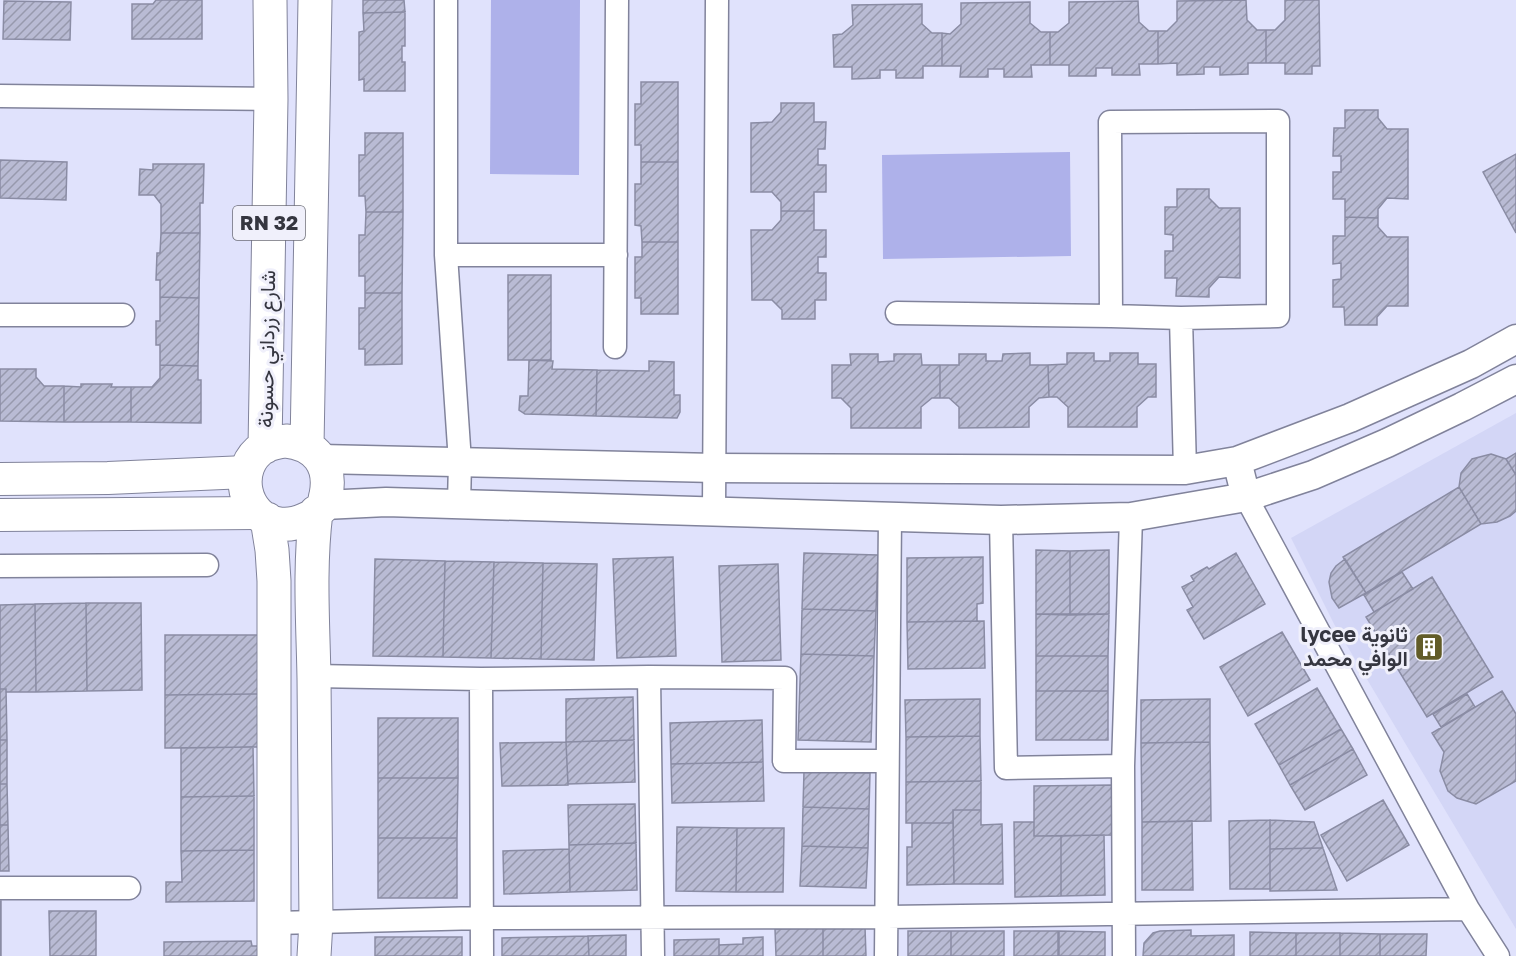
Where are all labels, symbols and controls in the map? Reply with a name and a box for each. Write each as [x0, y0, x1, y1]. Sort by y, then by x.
road number: RN 32 [233, 206, 305, 240]
street label: شارع زرداني حسونة [252, 270, 285, 428]
place label: lycee ثانوية الوافي محمد [1301, 621, 1408, 676]
building icon: lycee ثانوية الوافي محمد [1413, 631, 1445, 663]

